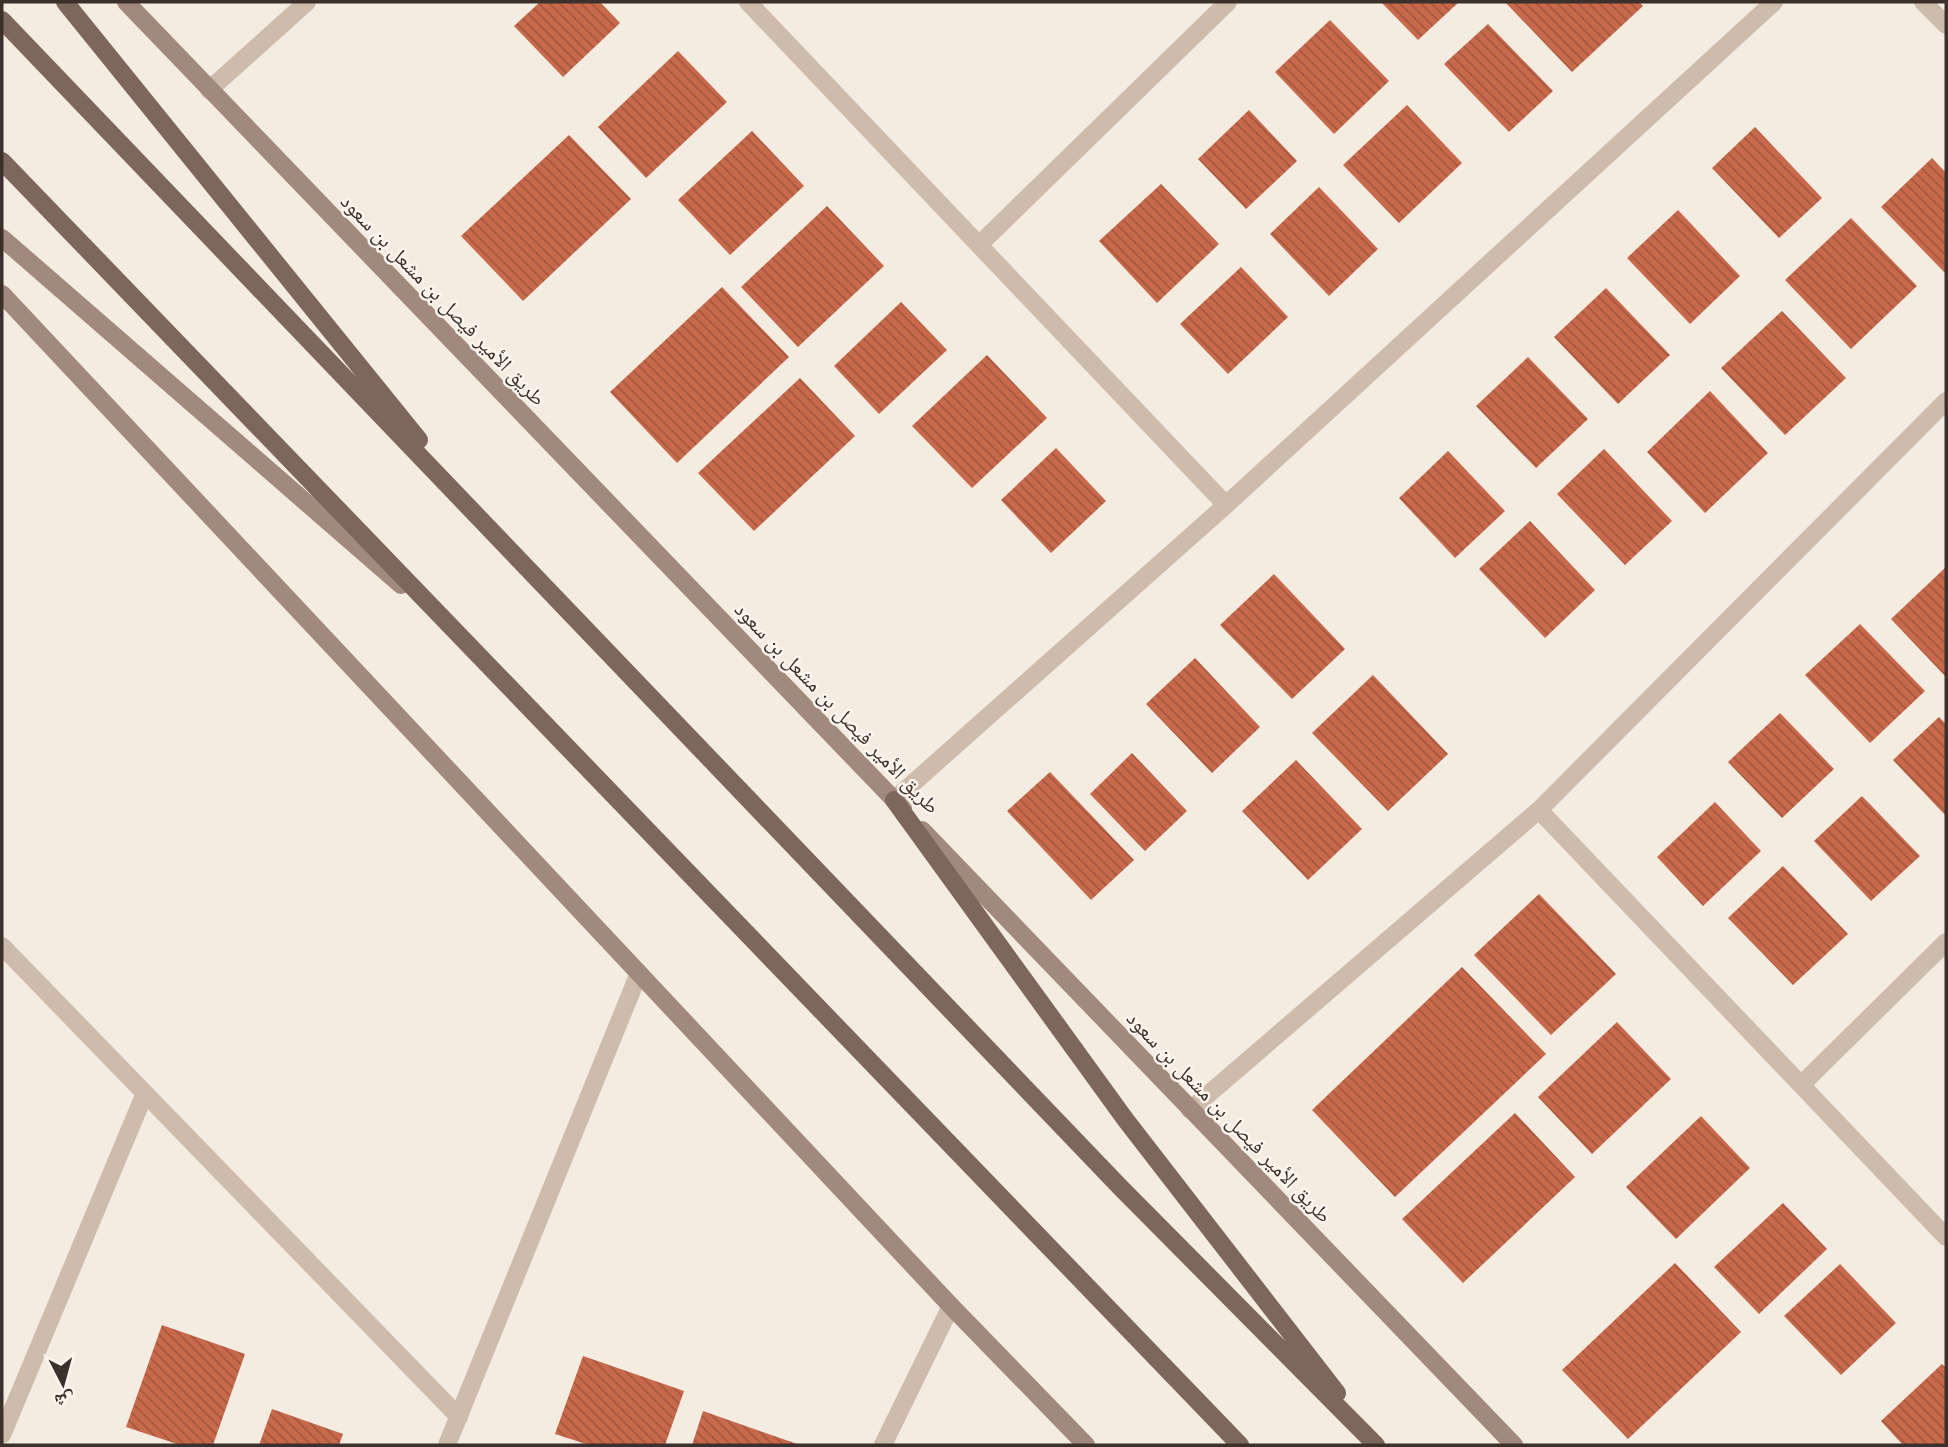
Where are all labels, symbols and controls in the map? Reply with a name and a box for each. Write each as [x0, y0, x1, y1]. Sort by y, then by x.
street label: طريق الأمير فيصل بن مشعل بن سعود [335, 189, 551, 411]
street label: طريق الأمير فيصل بن مشعل بن سعود [729, 597, 945, 819]
street label: طريق الأمير فيصل بن مشعل بن سعود [1121, 1006, 1337, 1228]
north arrow [28, 1349, 98, 1419]
text: ش [53, 1388, 76, 1413]

